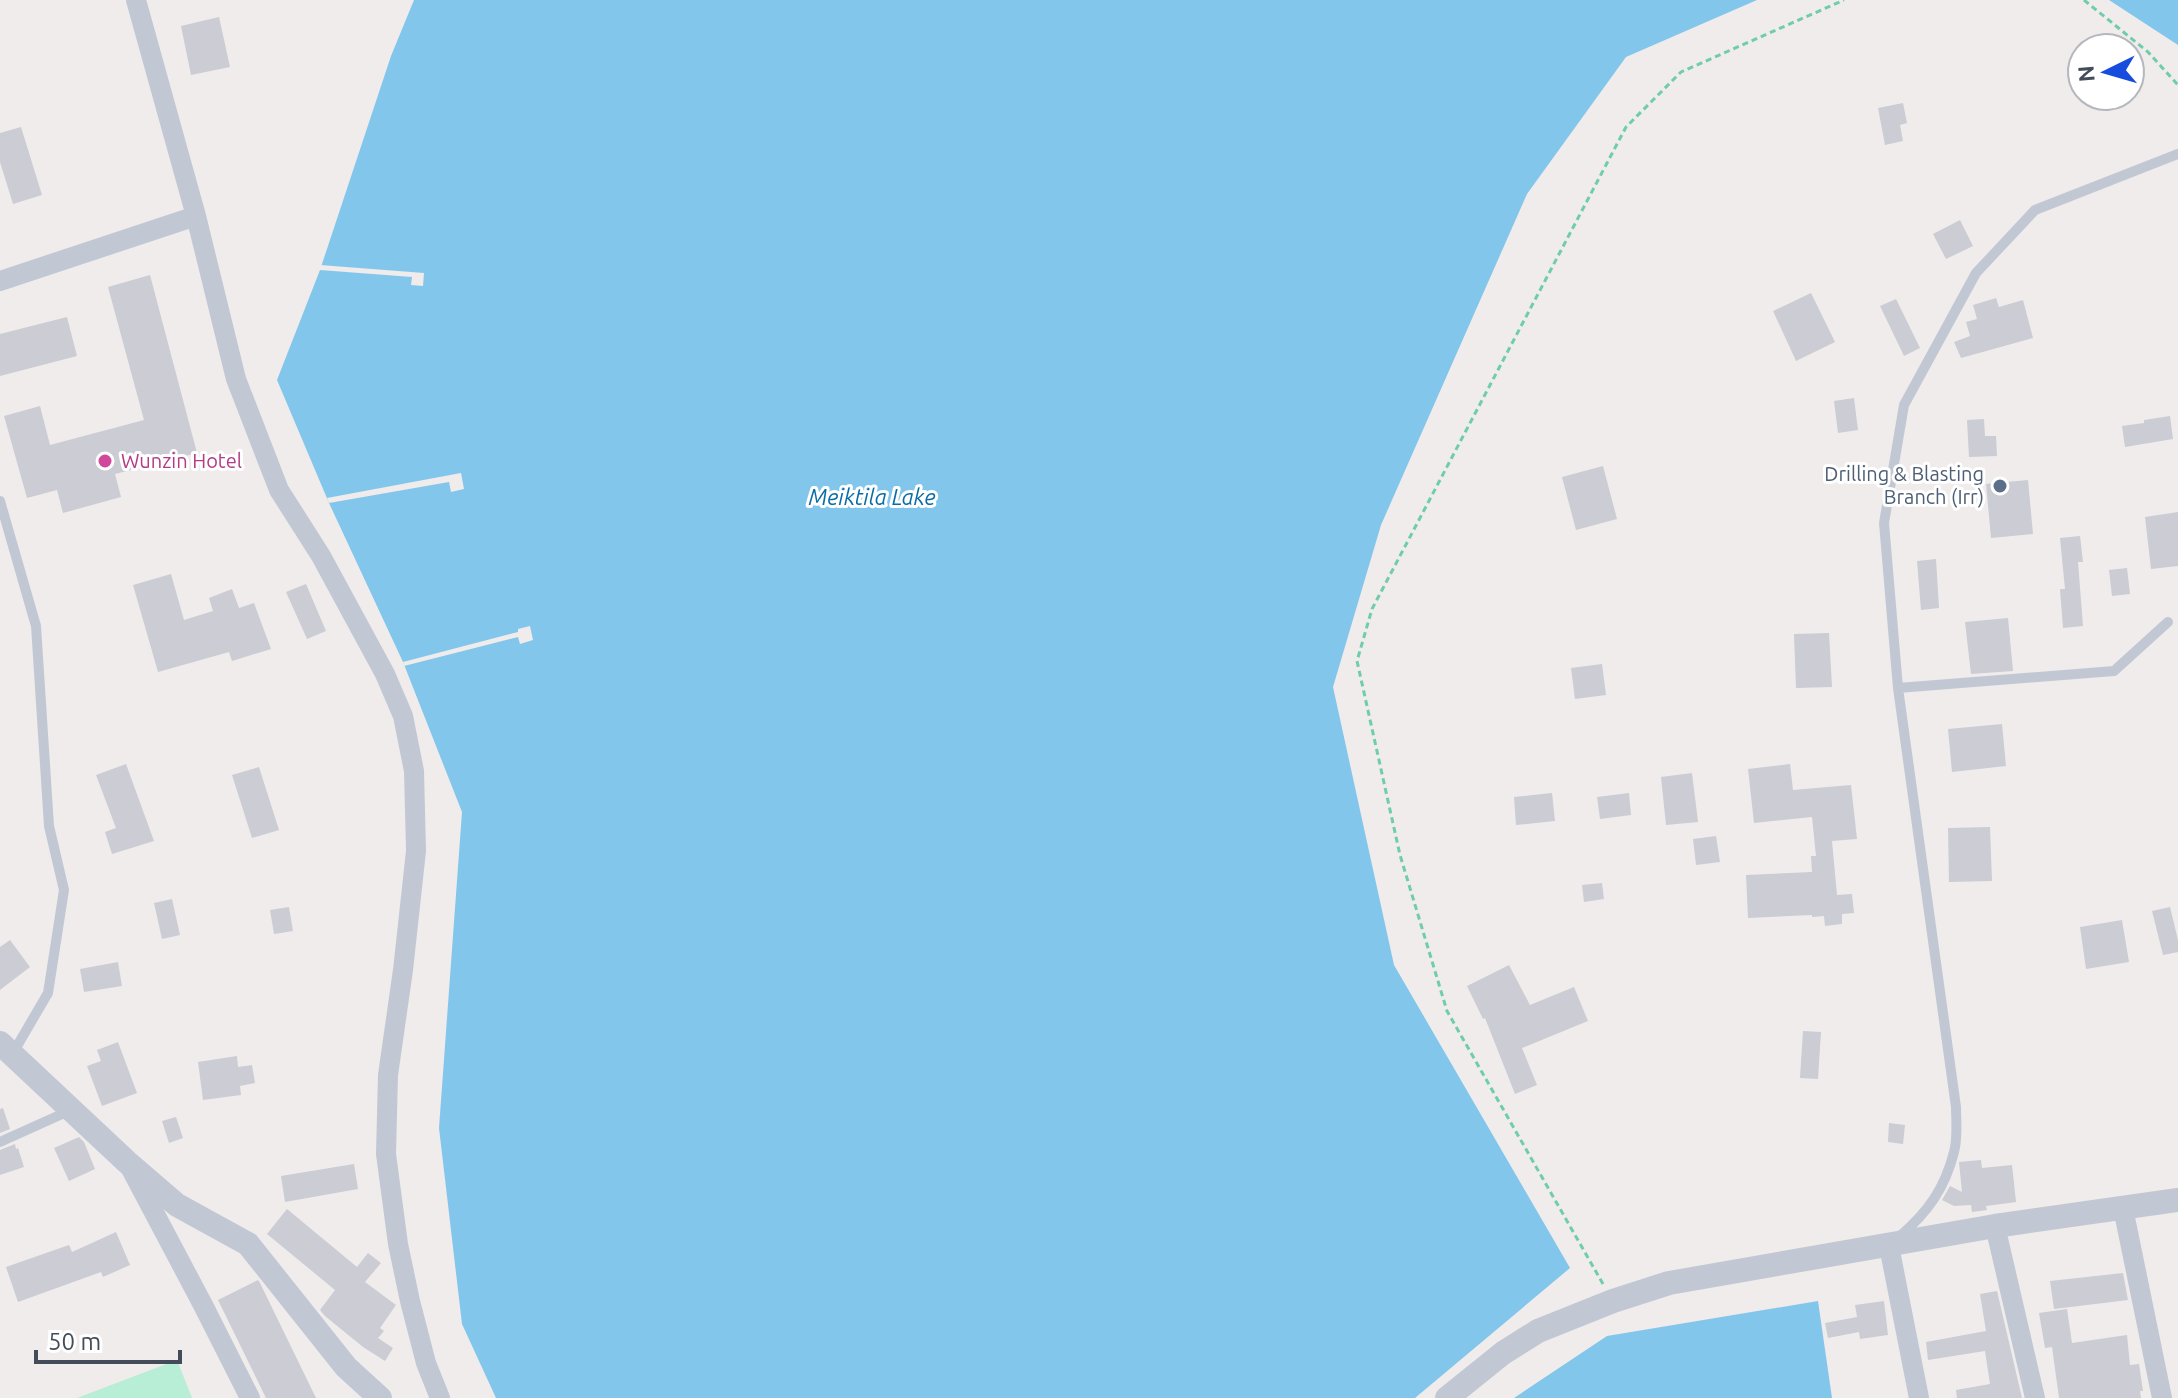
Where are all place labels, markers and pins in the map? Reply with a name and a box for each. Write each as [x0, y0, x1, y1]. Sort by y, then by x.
place label: Wunzin Hotel [121, 449, 242, 472]
marker: Wunzin Hotel [96, 452, 114, 470]
place label: Drilling & Blasting Branch (Irr) [1824, 462, 1984, 508]
marker: Drilling & Blasting Branch (Irr) [1991, 477, 2009, 495]

